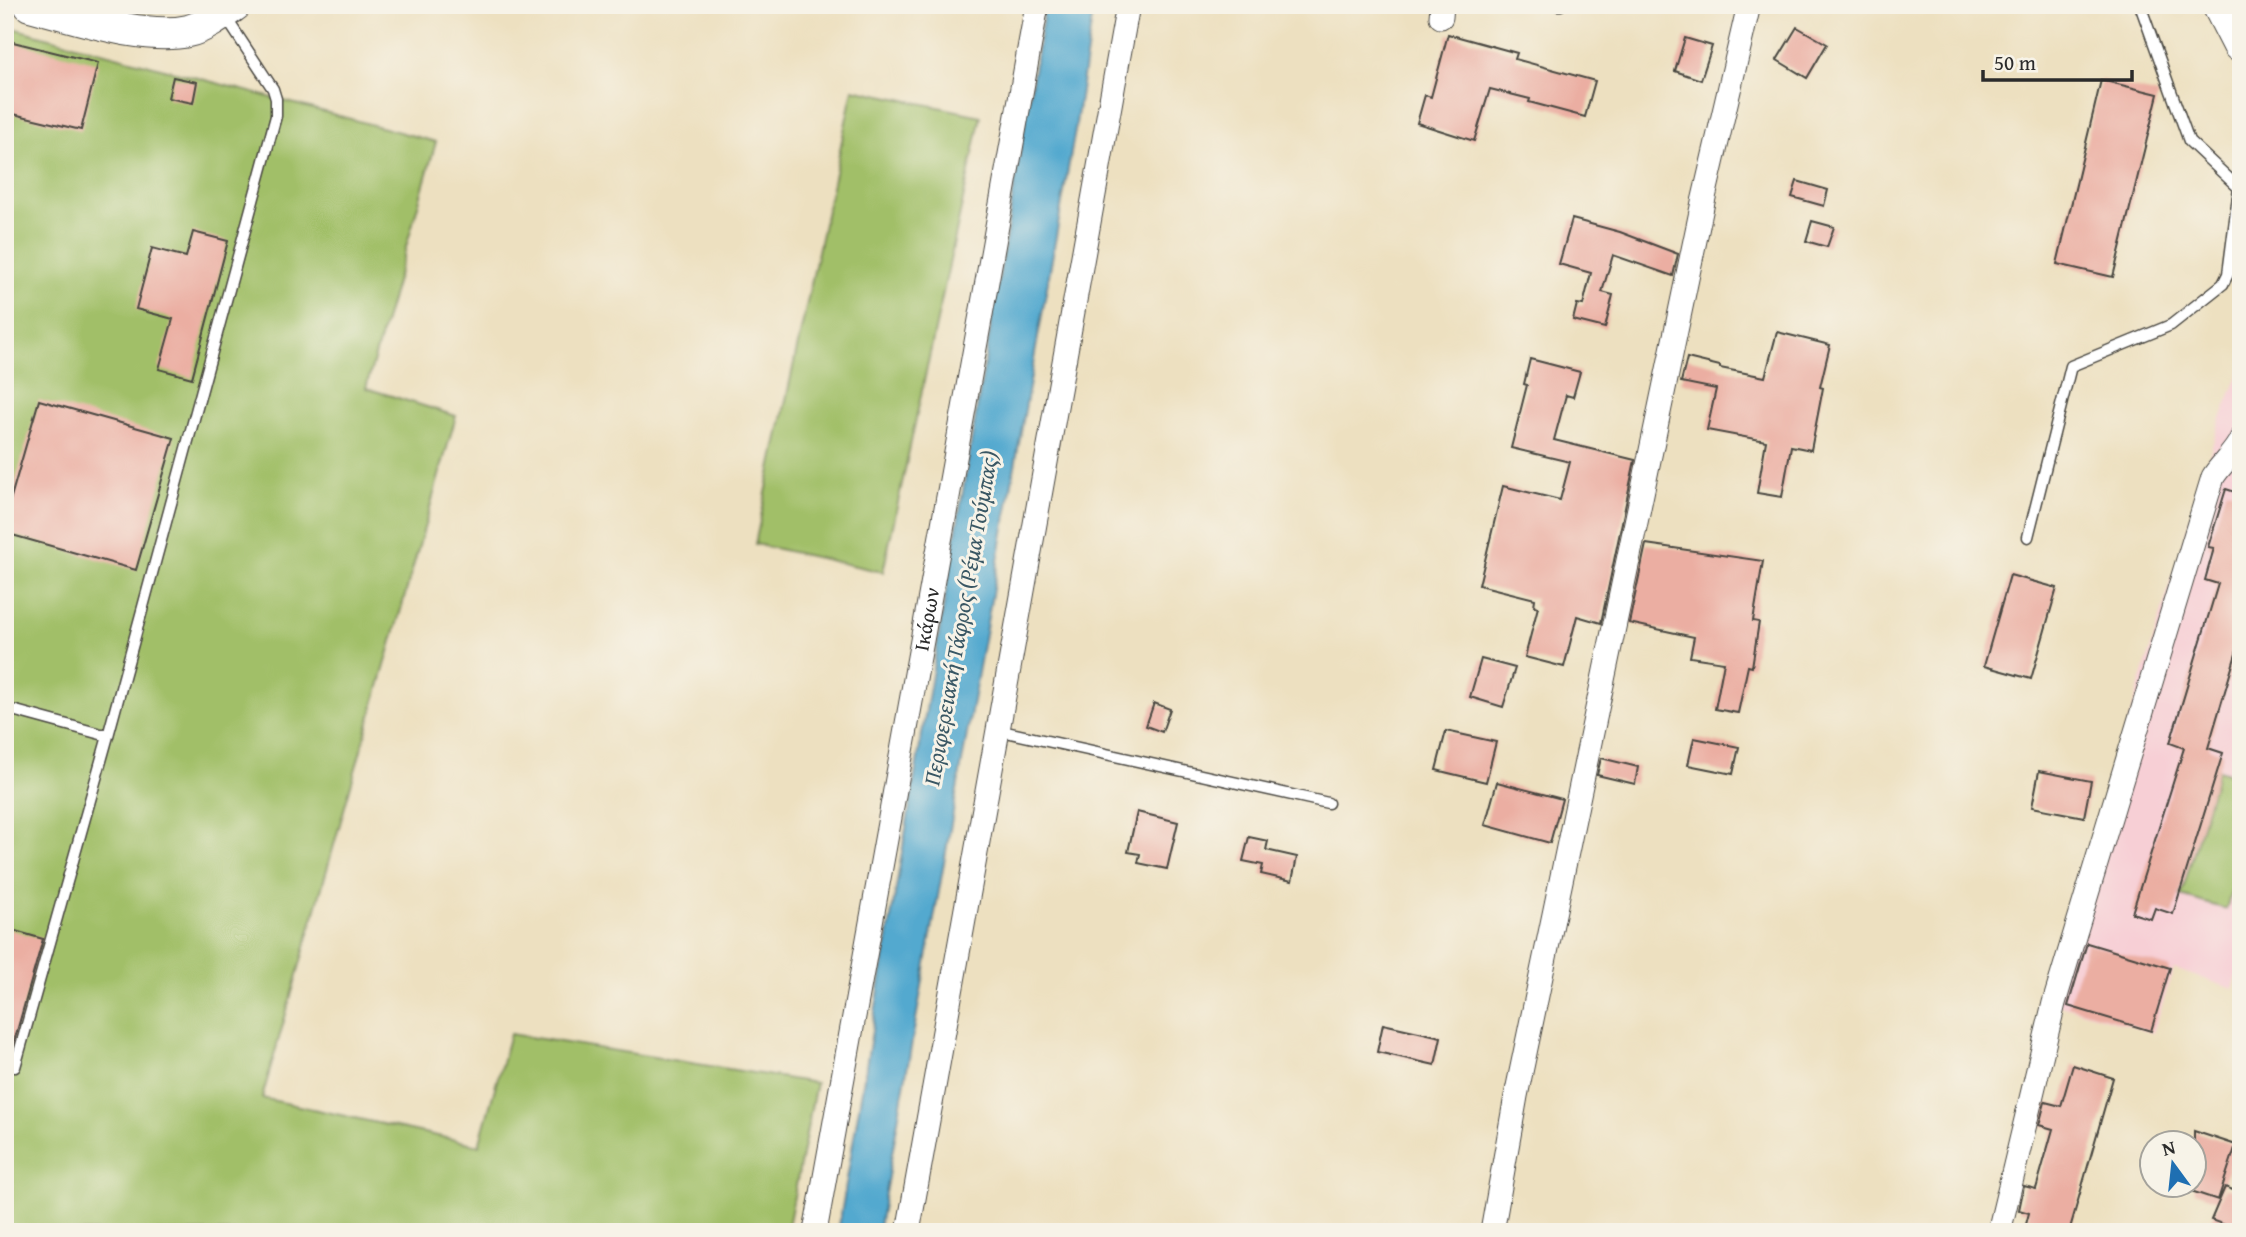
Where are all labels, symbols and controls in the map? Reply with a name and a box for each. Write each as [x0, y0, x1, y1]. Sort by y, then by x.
scale bar [1983, 38, 2132, 82]
text: 50 m [1994, 47, 2036, 78]
water label: Περιφερειακή Τάφρος (Ρέμα Τούμπας) [914, 448, 1006, 789]
street label: Ικάρων [905, 584, 947, 654]
north arrow [2138, 1128, 2208, 1198]
text: N [2159, 1132, 2179, 1163]

